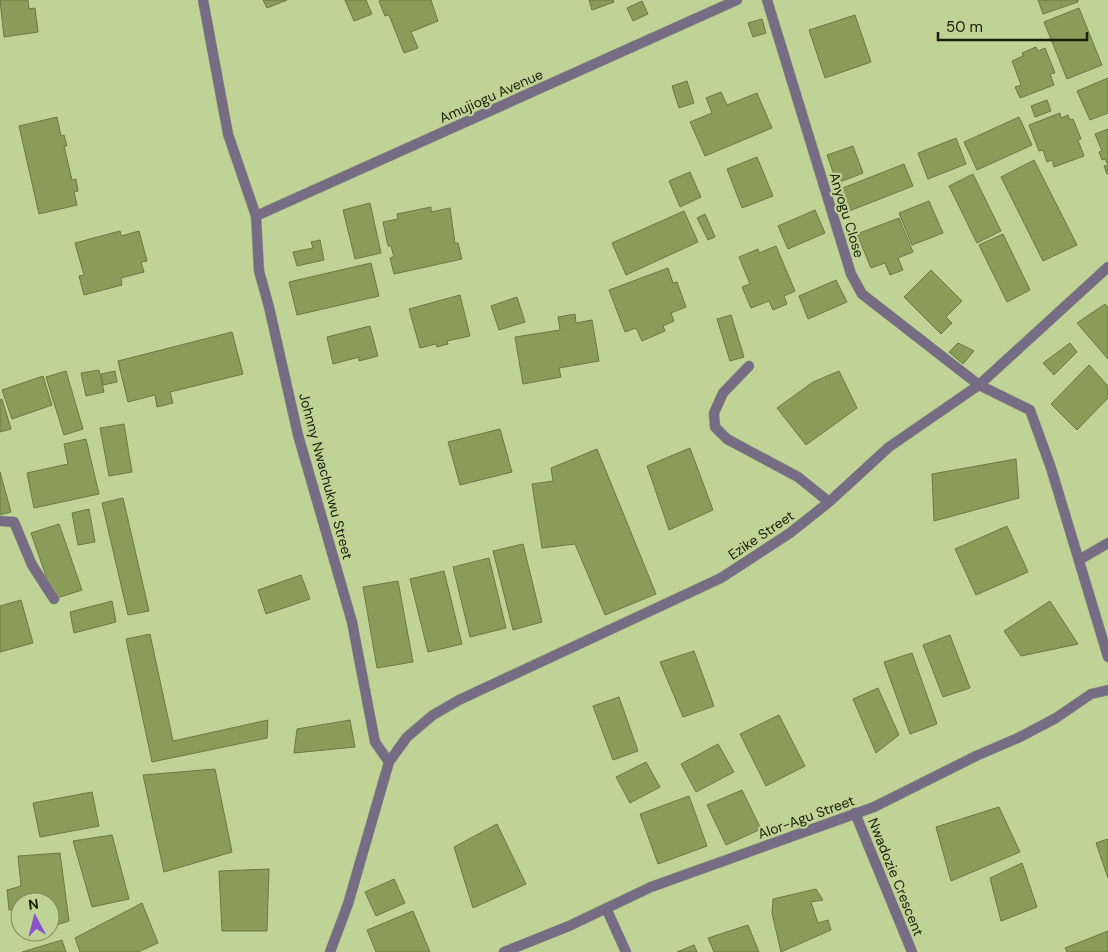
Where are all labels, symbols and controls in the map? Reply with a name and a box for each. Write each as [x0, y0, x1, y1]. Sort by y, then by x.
scale bar [938, 10, 1087, 42]
text: 50 m [946, 17, 983, 37]
street label: Amujiogu Avenue [436, 65, 546, 127]
street label: Anyogu Close [825, 170, 869, 260]
street label: Johnny Nwachukwu Street [295, 391, 357, 561]
street label: Ezike Street [725, 506, 797, 564]
street label: Alor-Agu Street [755, 791, 857, 843]
street label: Nwadozie Crescent [864, 815, 928, 939]
north arrow [10, 892, 60, 942]
text: N [27, 895, 40, 914]

